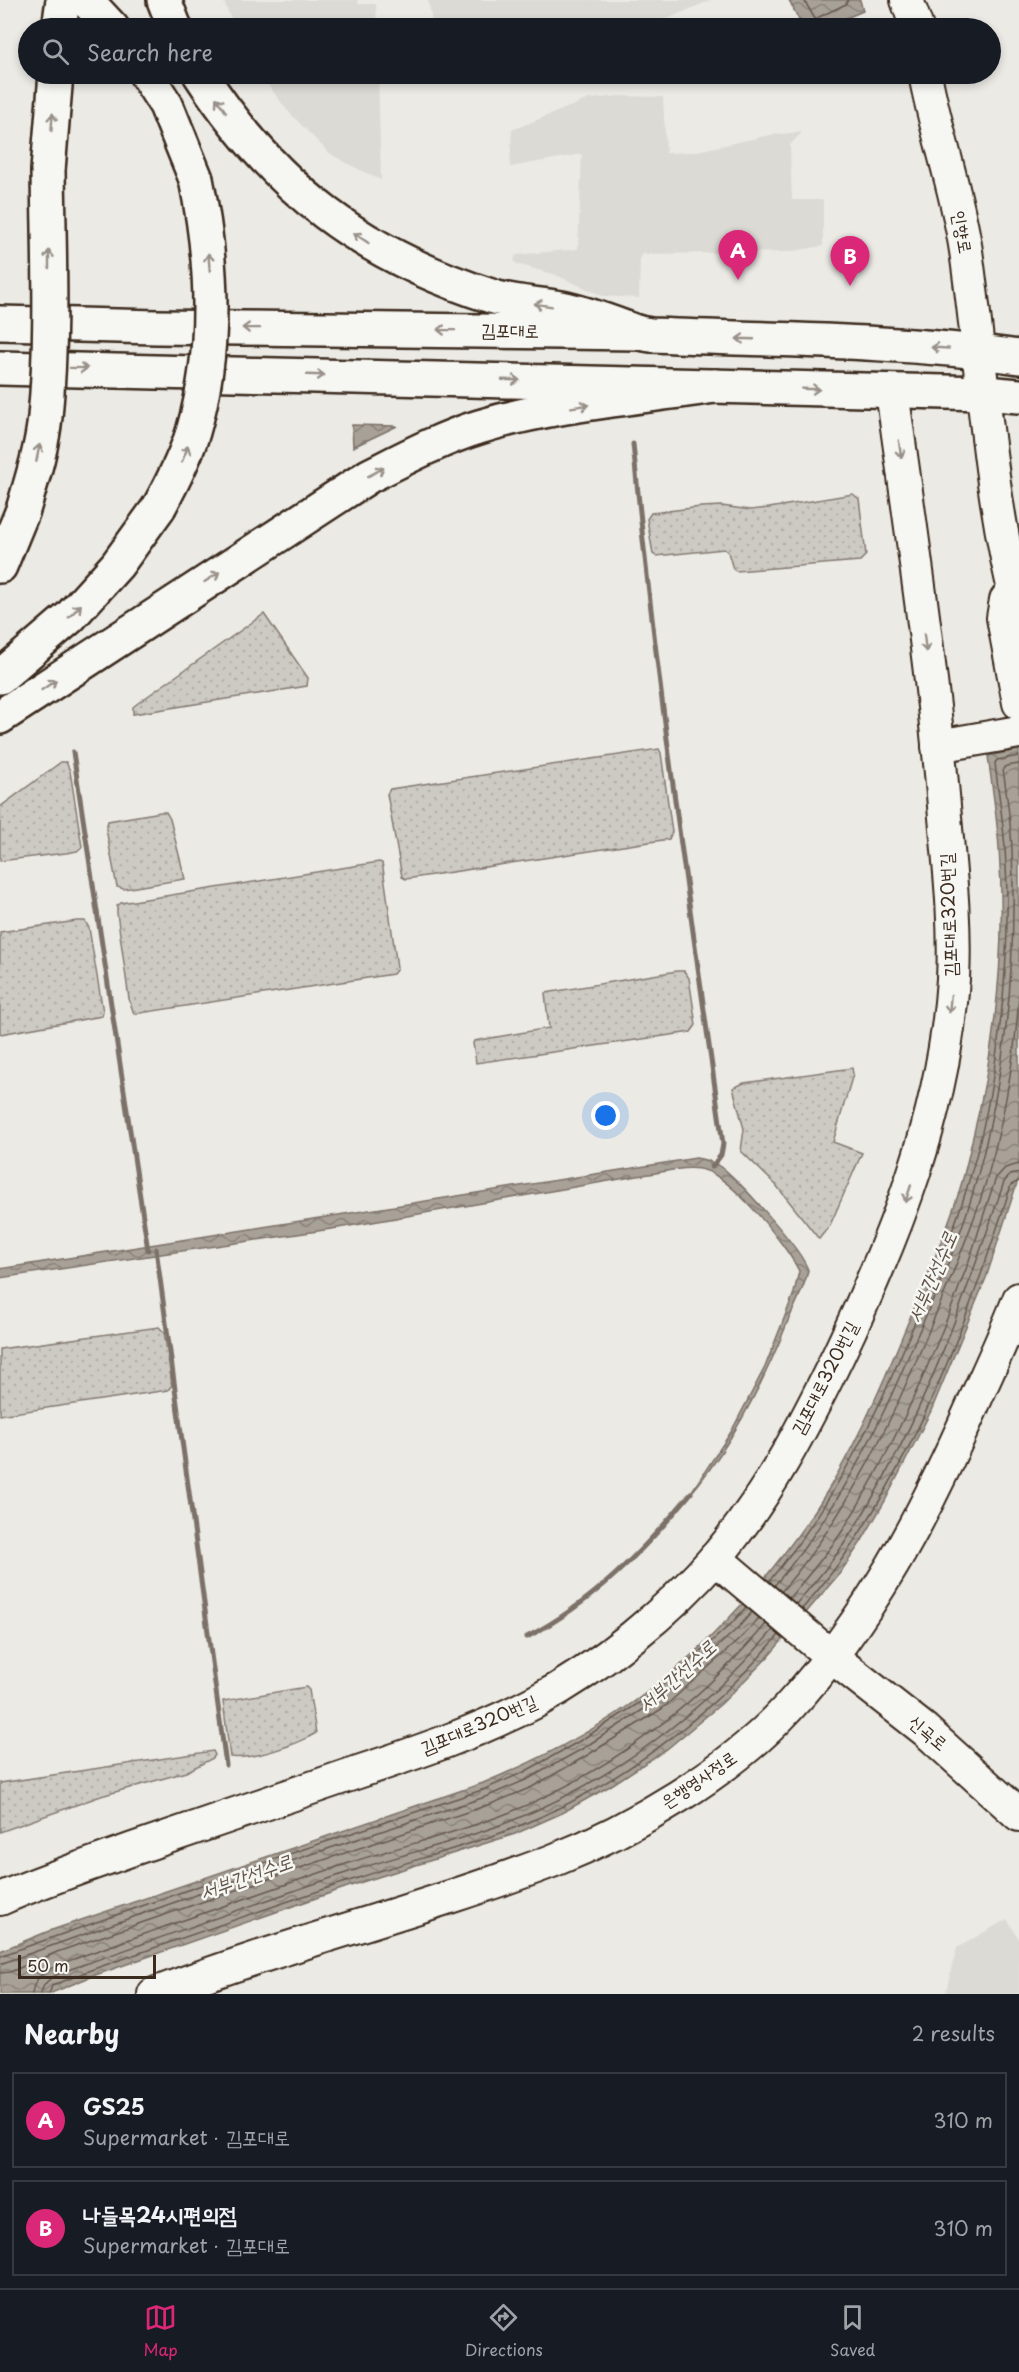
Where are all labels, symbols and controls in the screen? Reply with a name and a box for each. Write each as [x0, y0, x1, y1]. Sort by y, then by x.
search box [18, 18, 1001, 84]
icon: search [39, 35, 72, 68]
text: Search here [87, 35, 213, 68]
one-way arrow [215, 97, 227, 113]
one-way arrow [47, 112, 58, 132]
street label: 인향로 [946, 208, 981, 255]
pin: A [718, 230, 758, 280]
one-way arrow [354, 232, 370, 244]
pin: B [830, 236, 870, 286]
one-way arrow [43, 250, 55, 270]
one-way arrow [203, 253, 214, 273]
one-way arrow [533, 299, 553, 310]
street label: 김포대로 [481, 315, 539, 344]
one-way arrow [241, 322, 261, 334]
one-way arrow [436, 325, 456, 336]
one-way arrow [736, 334, 756, 345]
one-way arrow [931, 343, 950, 354]
one-way arrow [69, 363, 89, 374]
one-way arrow [306, 369, 326, 381]
one-way arrow [501, 375, 521, 386]
one-way arrow [801, 383, 821, 395]
one-way arrow [569, 400, 589, 411]
one-way arrow [895, 439, 906, 459]
one-way arrow [33, 444, 44, 464]
one-way arrow [180, 445, 191, 464]
one-way arrow [367, 466, 385, 478]
one-way arrow [203, 571, 220, 584]
one-way arrow [68, 603, 82, 618]
one-way arrow [920, 632, 931, 652]
one-way arrow [40, 678, 57, 691]
street label: 김포대로320번길 [932, 852, 963, 978]
one-way arrow [944, 994, 955, 1014]
your location [591, 1101, 620, 1130]
one-way arrow [902, 1184, 913, 1203]
water label: 서부간선수로 [898, 1226, 964, 1327]
street label: 김포대로320번길 [783, 1315, 864, 1439]
water label: 서부간선수로 [630, 1632, 722, 1719]
street label: 김포대로320번길 [416, 1687, 541, 1760]
street label: 신곡로 [904, 1708, 954, 1756]
street label: 은행영사정로 [655, 1743, 742, 1814]
water label: 서부간선수로 [195, 1845, 296, 1907]
scale bar [18, 1952, 156, 1980]
text: 50 m [27, 1953, 68, 1977]
text: Nearby [24, 2014, 119, 2053]
text: 2 results [912, 2018, 995, 2048]
text: GS25 [83, 2089, 145, 2122]
text: A [38, 2105, 53, 2135]
text: 310 m [933, 2105, 993, 2135]
text: Supermarket · 김포대로 [83, 2122, 290, 2152]
text: 나들목24시편의점 [83, 2197, 237, 2230]
text: B [39, 2213, 52, 2243]
text: 310 m [933, 2213, 993, 2243]
text: Supermarket · 김포대로 [83, 2230, 290, 2260]
tab: Map [144, 2301, 178, 2361]
tab: Directions [465, 2301, 543, 2361]
tab: Saved [830, 2301, 875, 2361]

